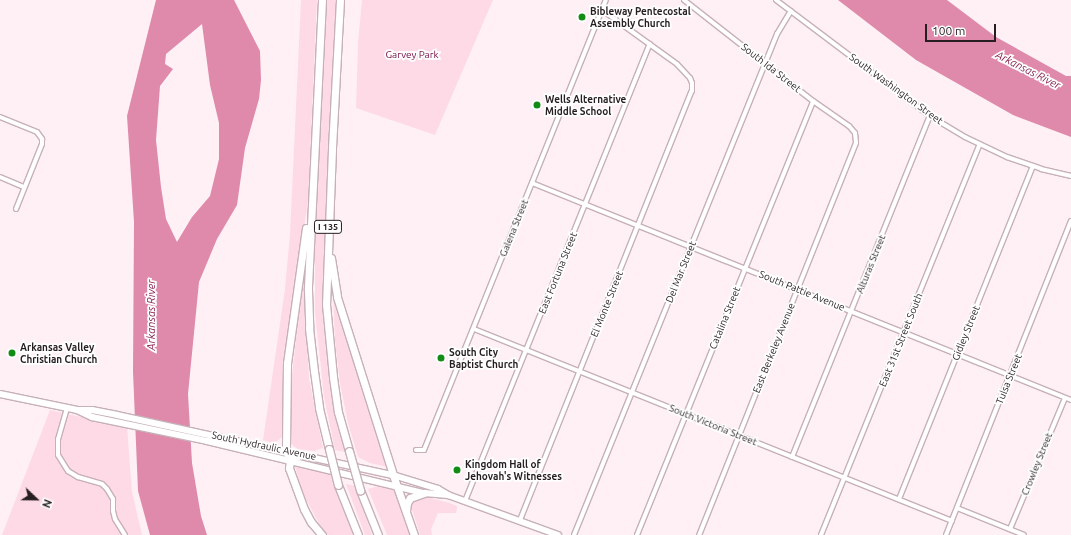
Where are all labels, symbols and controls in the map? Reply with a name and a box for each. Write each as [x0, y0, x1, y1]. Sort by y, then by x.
place label: Bibleway Pentecostal Assembly Church [590, 5, 691, 28]
marker: Bibleway Pentecostal Assembly Church [577, 12, 587, 22]
scale bar [927, 16, 998, 42]
text: 100 m [932, 24, 965, 37]
street label: South Ida Street [739, 41, 803, 95]
water label: Arkansas River [993, 48, 1063, 92]
park label: Garvey Park [385, 49, 439, 61]
street label: South Washington Street [847, 51, 945, 127]
place label: Wells Alternative Middle School [545, 93, 626, 116]
marker: Wells Alternative Middle School [532, 100, 542, 110]
street label: Galena Street [497, 197, 531, 259]
road number: I 135 [313, 220, 343, 234]
street label: East Fortuna Street [536, 230, 580, 316]
street label: Alturas Street [854, 233, 888, 295]
street label: Del Mar Street [663, 239, 699, 305]
street label: South Pattie Avenue [757, 268, 847, 314]
street label: El Monte Street [588, 269, 626, 339]
water label: Arkansas River [144, 280, 158, 350]
street label: Catalina Street [707, 285, 743, 351]
street label: East 31st Street South [877, 291, 925, 389]
street label: East Berkeley Avenue [750, 301, 798, 395]
street label: Gidley Street [950, 304, 982, 362]
place label: Arkansas Valley Christian Church [20, 341, 97, 364]
place label: South City Baptist Church [449, 346, 518, 370]
marker: Arkansas Valley Christian Church [7, 348, 17, 358]
street label: Tulsa Street [993, 352, 1025, 406]
marker: South City Baptist Church [436, 353, 446, 363]
street label: South Victoria Street [667, 402, 759, 448]
street label: South Hydraulic Avenue [211, 429, 317, 463]
street label: Crowley Street [1019, 431, 1055, 497]
place label: Kingdom Hall of Jehovah's Witnesses [465, 458, 562, 482]
marker: Kingdom Hall of Jehovah's Witnesses [452, 465, 462, 475]
north arrow [16, 479, 56, 519]
text: N [40, 497, 54, 510]

